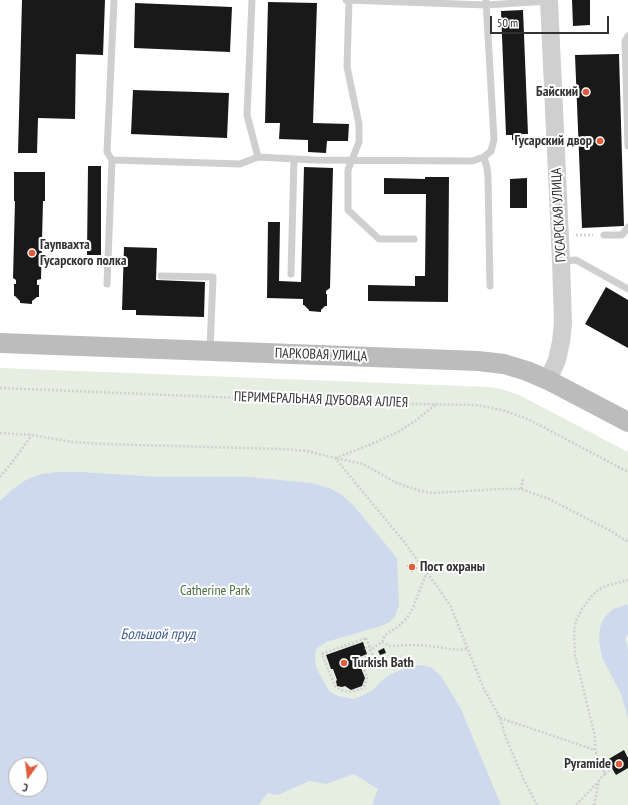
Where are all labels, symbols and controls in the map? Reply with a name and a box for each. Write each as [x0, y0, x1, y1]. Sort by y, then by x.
scale bar [492, 8, 611, 34]
text: 50 m [497, 15, 518, 30]
place label: Байский [536, 84, 578, 100]
marker: Байский [581, 87, 591, 97]
place label: Гусарский двор [514, 133, 592, 149]
marker: Гусарский двор [595, 136, 605, 146]
street label: ГУСАРСКАЯ УЛИЦА [548, 167, 570, 263]
place label: Гаупвахта Гусарского полка [40, 237, 126, 270]
marker: Гаупвахта Гусарского полка [27, 248, 37, 258]
street label: ПАРКОВАЯ УЛИЦА [275, 345, 367, 365]
street label: ПЕРИМЕРАЛЬНАЯ ДУБОВАЯ АЛЛЕЯ [234, 389, 408, 411]
place label: Пост охраны [420, 559, 485, 575]
marker: Пост охраны [407, 562, 417, 572]
park label: Catherine Park [180, 583, 250, 599]
water label: Большой пруд [121, 626, 195, 644]
place label: Turkish Bath [352, 655, 414, 671]
marker: Turkish Bath [339, 658, 349, 668]
place label: Pyramide [564, 756, 611, 772]
north arrow [8, 757, 48, 797]
marker: Pyramide [614, 759, 624, 769]
text: С [21, 780, 29, 795]

